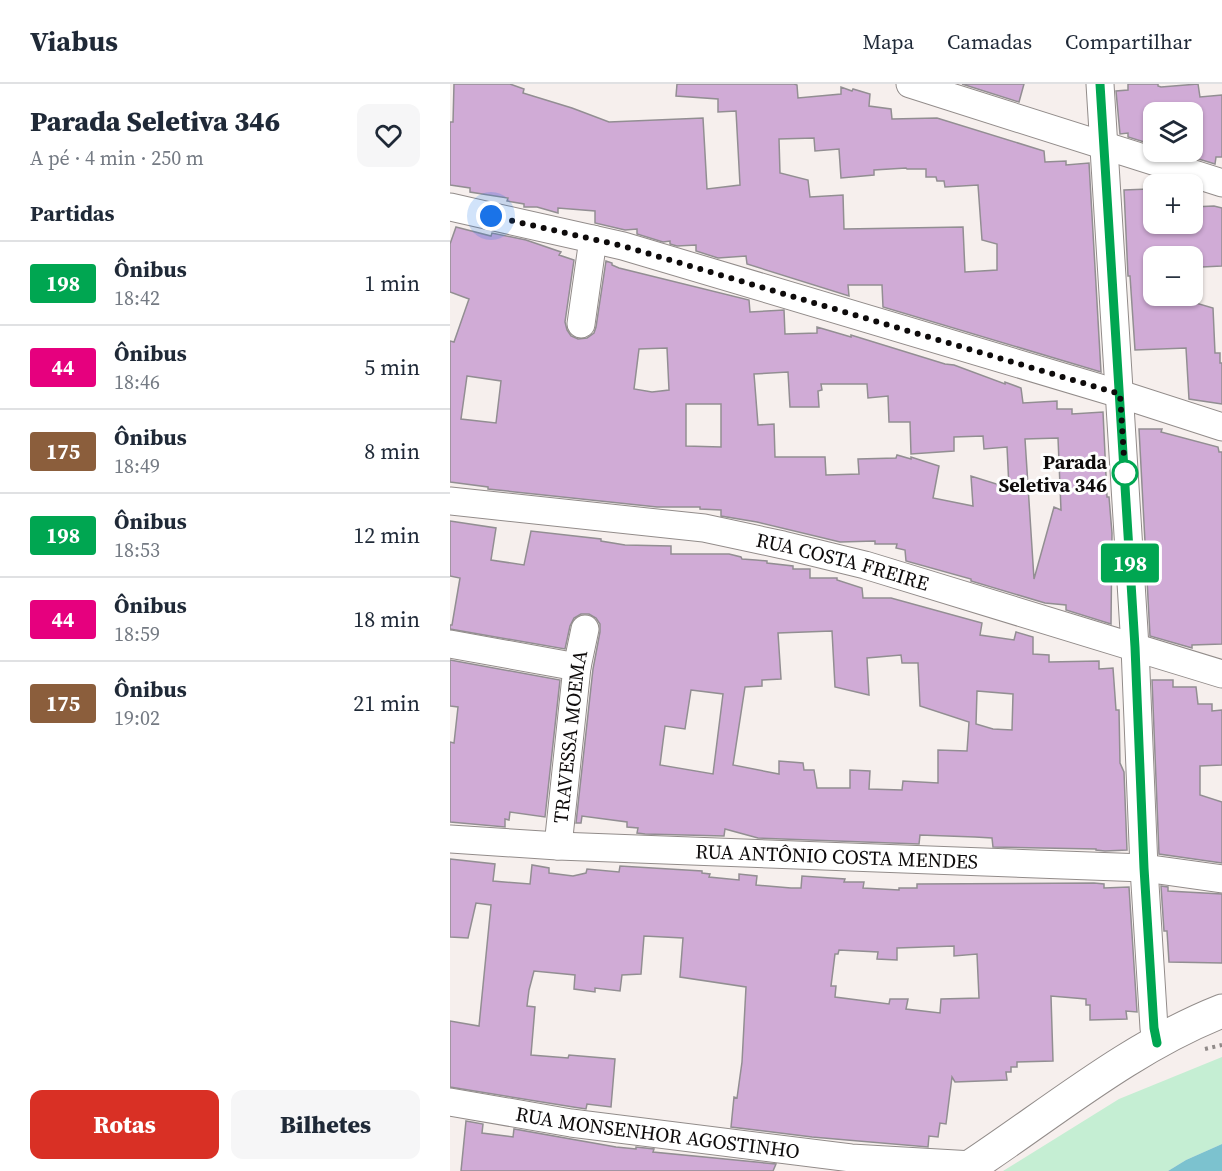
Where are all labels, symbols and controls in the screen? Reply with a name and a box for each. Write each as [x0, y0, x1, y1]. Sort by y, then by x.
text: Viabus [30, 22, 118, 60]
text: Mapa [862, 27, 914, 56]
text: Camadas [947, 27, 1032, 56]
text: Compartilhar [1065, 27, 1192, 56]
text: Parada Seletiva 346 [30, 102, 280, 140]
map controls [1143, 102, 1203, 306]
button: layers [1143, 102, 1203, 162]
button: heart [357, 104, 420, 167]
text: A pé · 4 min · 250 m [30, 144, 204, 172]
button: + [1143, 174, 1203, 234]
text: Partidas [30, 198, 115, 228]
your location [476, 201, 506, 231]
button: − [1143, 246, 1203, 306]
text: Ônibus [114, 254, 187, 284]
text: 1 min [364, 268, 420, 298]
text: 198 [46, 269, 80, 298]
text: 18:42 [114, 284, 160, 312]
text: Ônibus [114, 338, 187, 368]
text: 5 min [364, 352, 420, 382]
text: 44 [52, 353, 74, 382]
text: 18:46 [114, 368, 160, 396]
text: Ônibus [114, 422, 187, 452]
text: 8 min [364, 436, 420, 466]
text: 175 [46, 437, 80, 466]
place label: Parada Seletiva 346 [998, 448, 1107, 499]
text: 18:49 [114, 452, 160, 480]
marker: Parada Seletiva 346 [1112, 460, 1138, 486]
text: Ônibus [114, 506, 187, 536]
text: 12 min [353, 520, 420, 550]
text: 198 [46, 521, 80, 550]
street label: RUA COSTA FREIRE [754, 526, 932, 598]
text: 18:53 [114, 536, 160, 564]
line badge: 198 [1096, 544, 1164, 582]
text: 198 [1113, 549, 1147, 578]
text: Ônibus [114, 590, 187, 620]
text: 18 min [353, 604, 420, 634]
text: 44 [52, 605, 74, 634]
text: 18:59 [114, 620, 160, 648]
street label: TRAVESSA MOEMA [546, 647, 594, 825]
text: Ônibus [114, 674, 187, 704]
text: 21 min [353, 688, 420, 718]
text: 175 [46, 689, 80, 718]
text: 19:02 [114, 704, 160, 732]
street label: RUA ANTÔNIO COSTA MENDES [695, 837, 979, 876]
button: Rotas [30, 1090, 219, 1159]
button: Bilhetes [231, 1090, 420, 1159]
street label: RUA MONSENHOR AGOSTINHO [513, 1100, 801, 1165]

